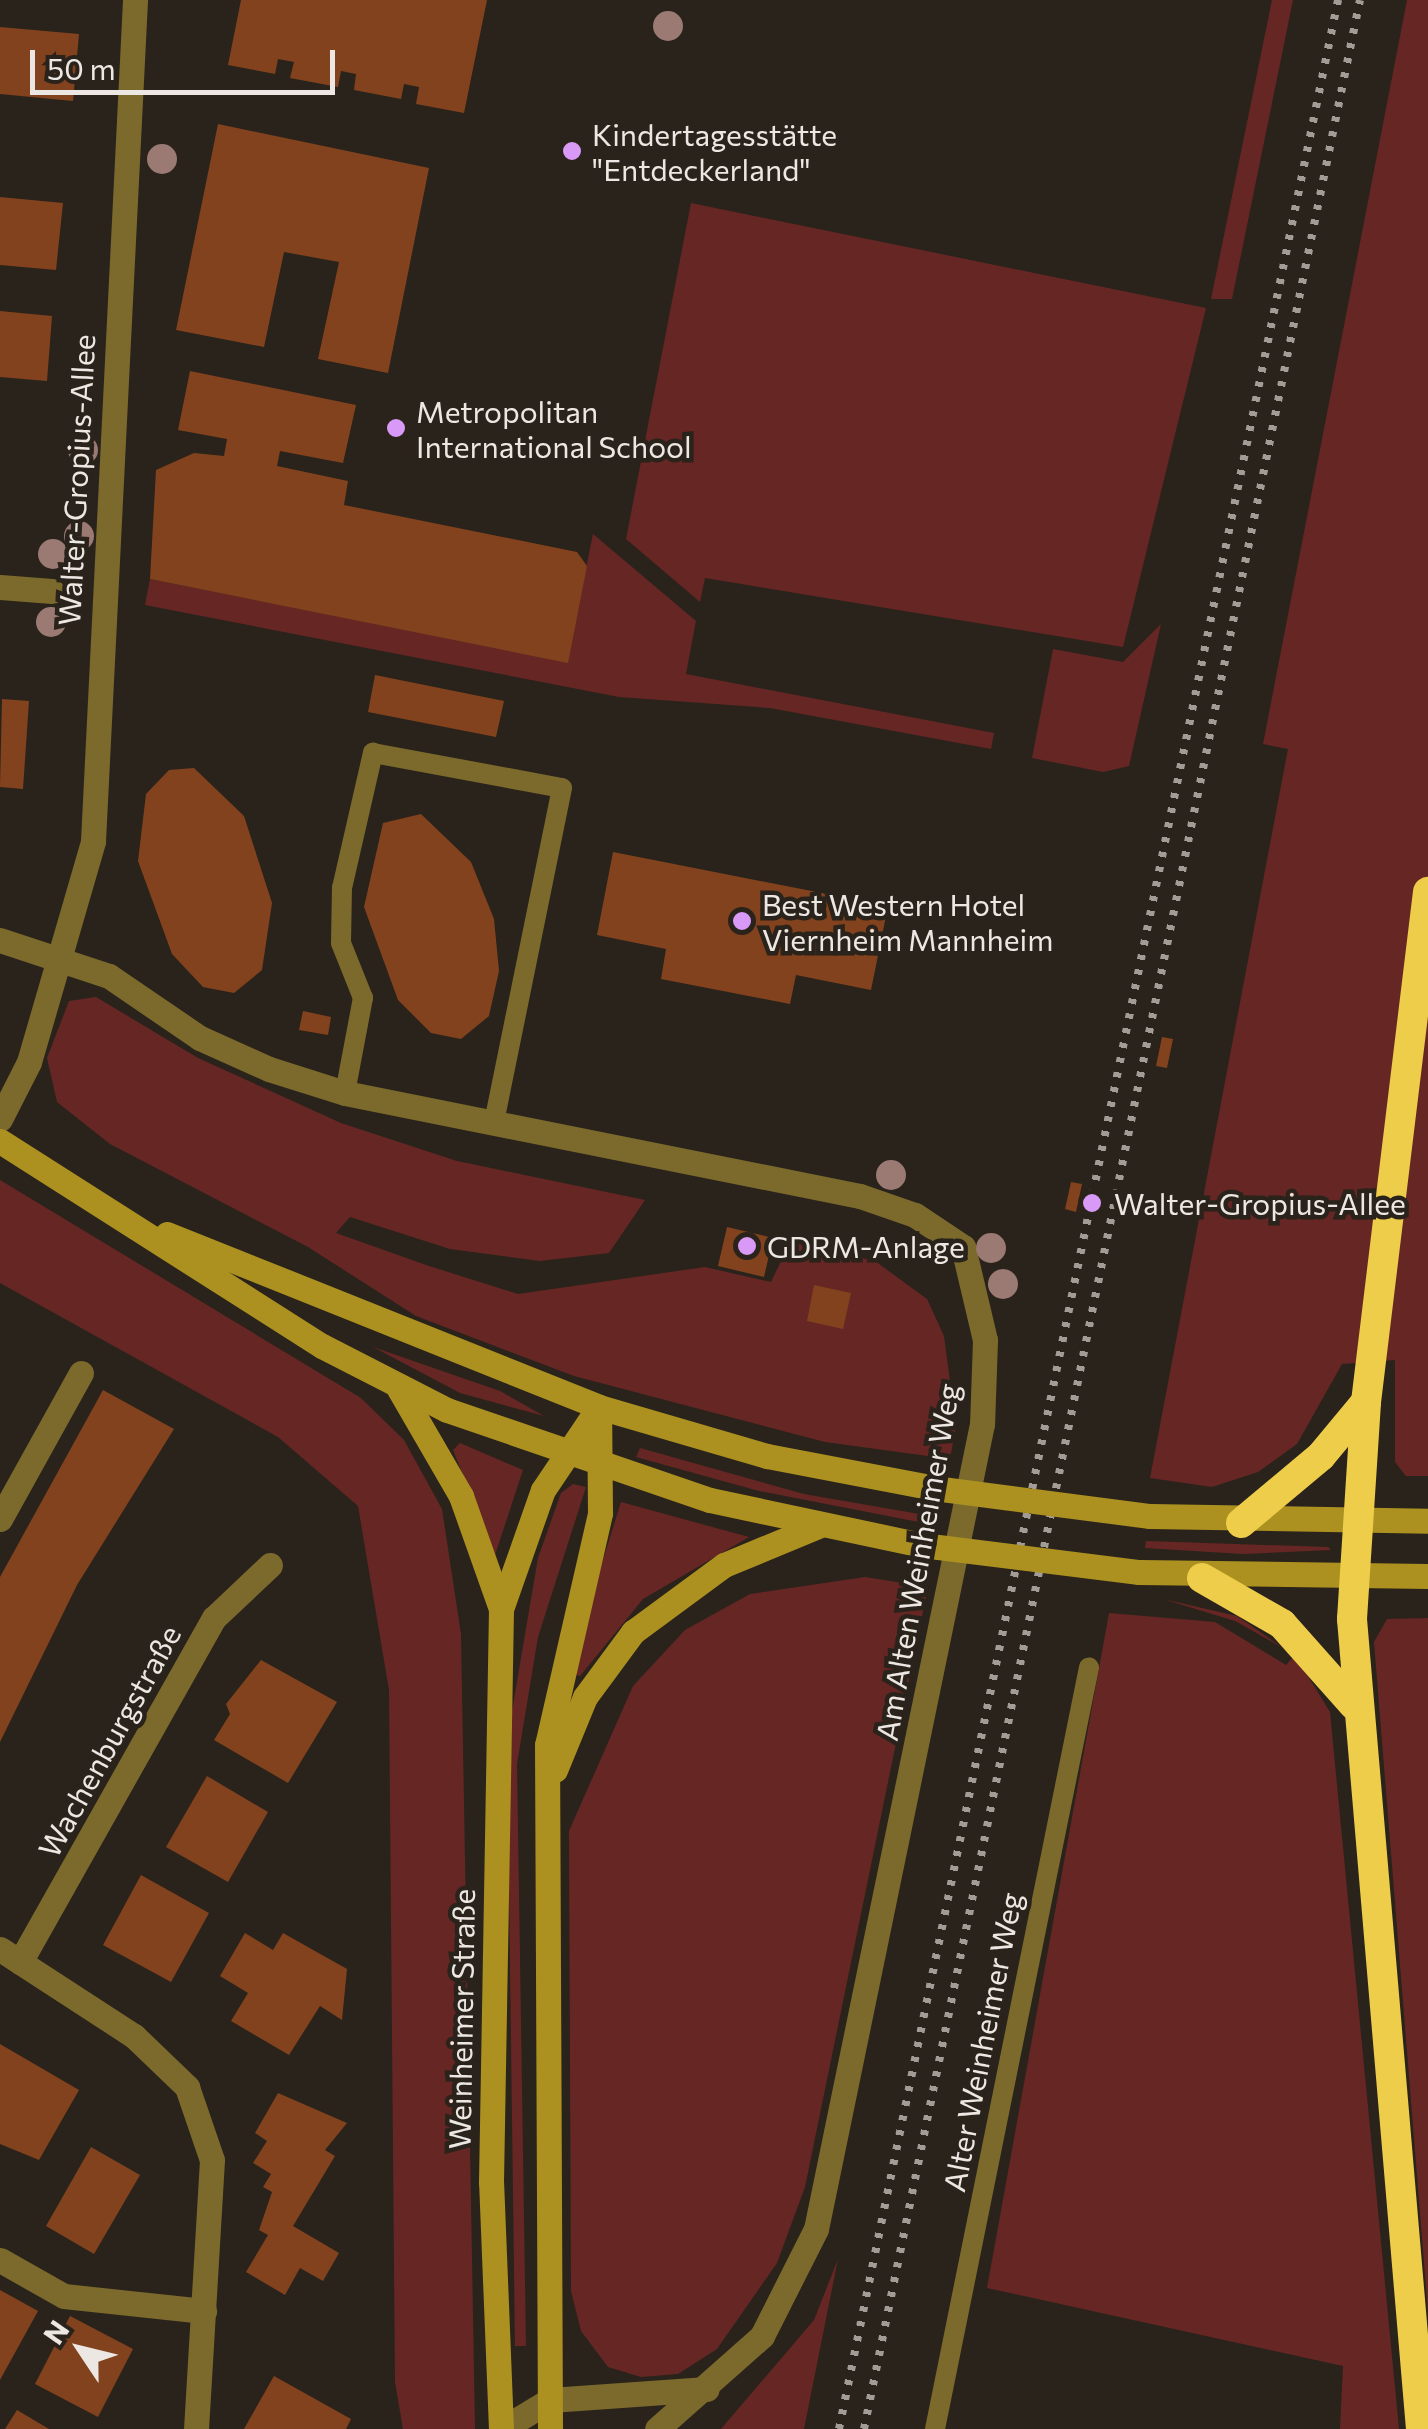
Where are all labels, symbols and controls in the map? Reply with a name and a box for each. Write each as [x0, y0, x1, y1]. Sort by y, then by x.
scale bar [35, 30, 340, 92]
text: 50 m [47, 49, 116, 86]
place label: Kindertagesstätte "Entdeckerland" [592, 116, 837, 186]
marker: Kindertagesstätte "Entdeckerland" [561, 140, 583, 162]
street label: Walter-Gropius-Allee [50, 333, 102, 627]
place label: Metropolitan International School [416, 393, 692, 464]
marker: Metropolitan International School [385, 417, 407, 439]
place label: Best Western Hotel Viernheim Mannheim [762, 886, 1053, 956]
marker: Best Western Hotel Viernheim Mannheim [731, 910, 753, 932]
place label: Walter-Gropius-Allee [1114, 1185, 1406, 1221]
marker: Walter-Gropius-Allee [1079, 1190, 1105, 1216]
place label: GDRM-Anlage [767, 1228, 965, 1264]
marker: GDRM-Anlage [736, 1235, 758, 1257]
street label: Am Alten Weinheimer Weg [868, 1381, 966, 1743]
street label: Wachenburgstraße [30, 1619, 188, 1863]
street label: Weinheimer Straße [441, 1888, 481, 2150]
street label: Alter Weinheimer Weg [935, 1889, 1029, 2195]
north arrow [30, 2299, 130, 2399]
text: N [35, 2313, 75, 2350]

